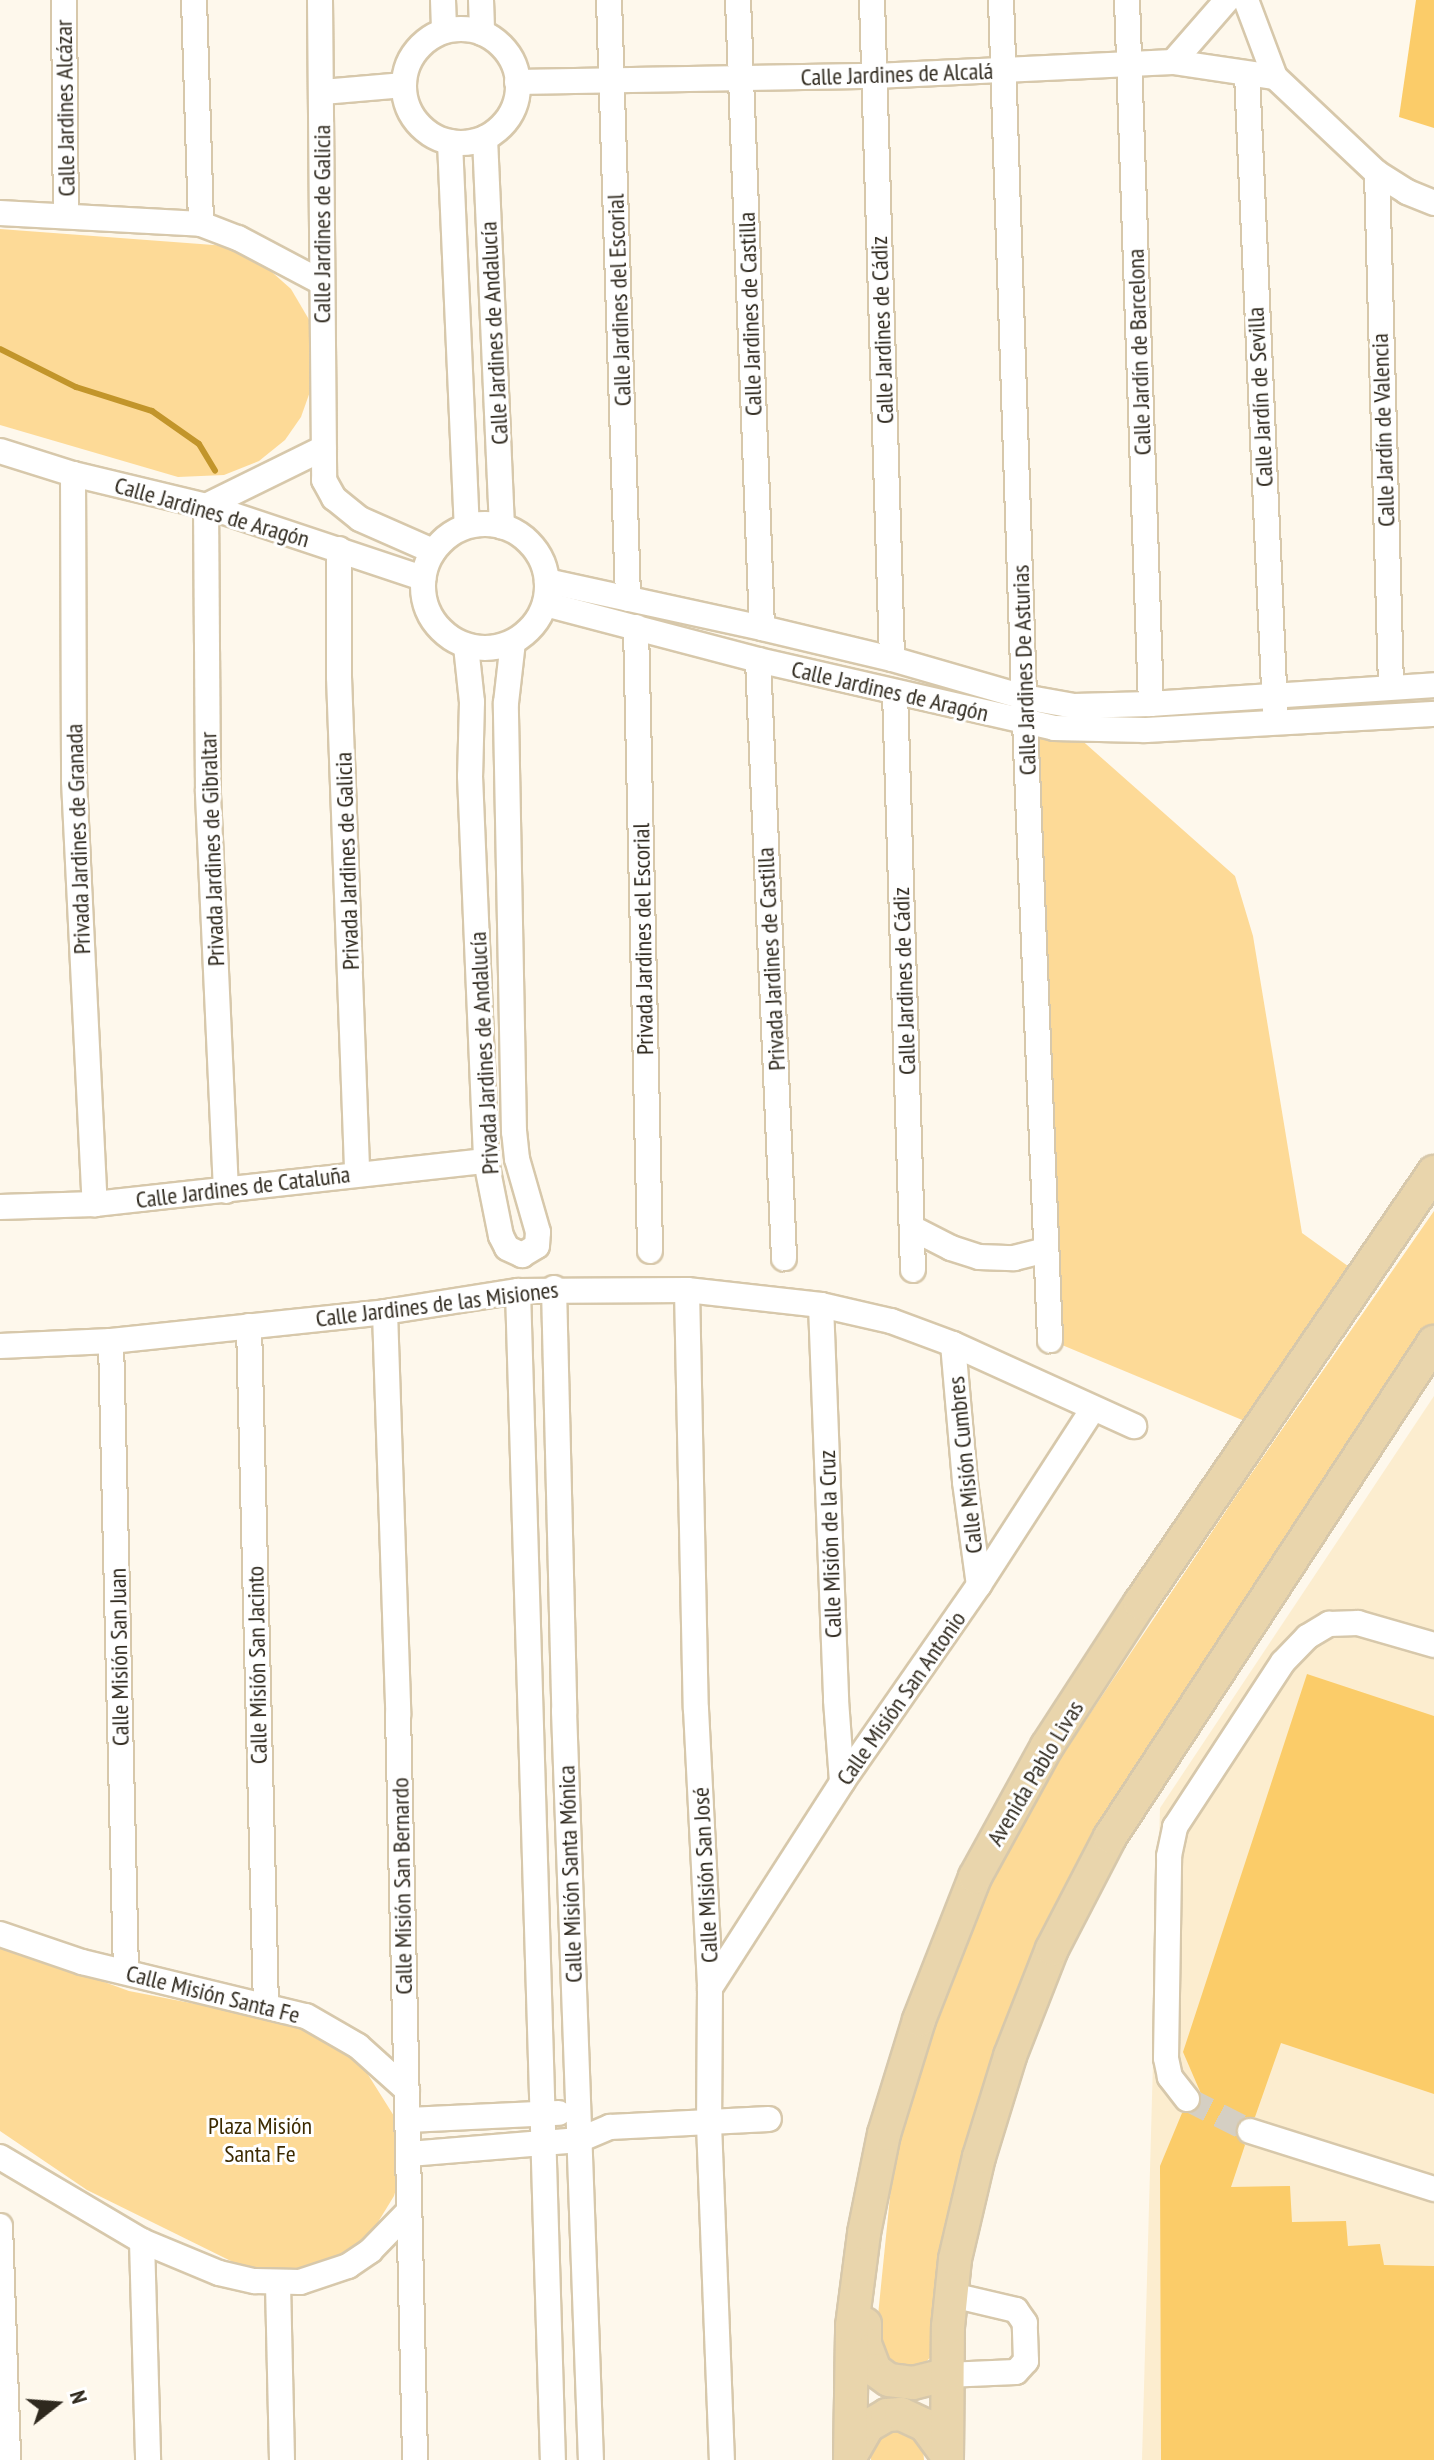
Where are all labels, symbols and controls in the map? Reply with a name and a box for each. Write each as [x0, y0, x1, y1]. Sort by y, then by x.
street label: Calle Jardines Alcázar [49, 19, 81, 197]
street label: Calle Jardines de Alcalá [800, 56, 994, 92]
street label: Calle Jardines de Galicia [308, 125, 336, 323]
street label: Calle Jardines del Escorial [601, 193, 637, 407]
street label: Calle Jardines de Castilla [732, 212, 768, 416]
street label: Calle Jardines de Andalucía [474, 220, 514, 446]
street label: Calle Jardines de Cádiz [864, 236, 900, 424]
street label: Calle Jardín de Barcelona [1121, 248, 1157, 456]
street label: Calle Jardín de Sevilla [1241, 306, 1279, 488]
street label: Calle Jardín de Valencia [1365, 332, 1401, 528]
street label: Calle Jardines de Aragón [111, 470, 313, 554]
street label: Calle Jardines De Asturias [1006, 564, 1042, 776]
street label: Calle Jardines de Aragón [788, 654, 992, 728]
street label: Privada Jardines de Granada [60, 723, 96, 955]
street label: Privada Jardines de Gibraltar [194, 731, 230, 967]
street label: Privada Jardines de Galicia [329, 752, 365, 970]
street label: Privada Jardines del Escorial [627, 823, 659, 1055]
street label: Privada Jardines de Castilla [751, 847, 791, 1071]
street label: Calle Jardines de Cádiz [886, 887, 922, 1075]
street label: Privada Jardines de Andalucía [463, 931, 505, 1175]
street label: Calle Jardines de Cataluña [134, 1160, 352, 1214]
street label: Calle Jardines de las Misiones [314, 1275, 560, 1333]
street label: Calle Misión Cumbres [941, 1375, 989, 1555]
street label: Calle Misión de la Cruz [812, 1449, 848, 1639]
street label: Calle Misión San Jacinto [241, 1566, 273, 1764]
street label: Calle Misión San Juan [103, 1568, 135, 1746]
street label: Calle Misión San Antonio [830, 1605, 972, 1791]
street label: Avenida Pablo Livas [980, 1695, 1090, 1851]
street label: Calle Misión Santa Mónica [552, 1765, 588, 1983]
street label: Calle Misión San Bernardo [386, 1777, 418, 1995]
street label: Calle Misión San José [686, 1786, 724, 1964]
street label: Calle Misión Santa Fe [123, 1959, 303, 2029]
park label: Plaza Misión Santa Fe [208, 2112, 312, 2168]
north arrow [16, 2364, 96, 2444]
text: N [64, 2387, 94, 2407]

